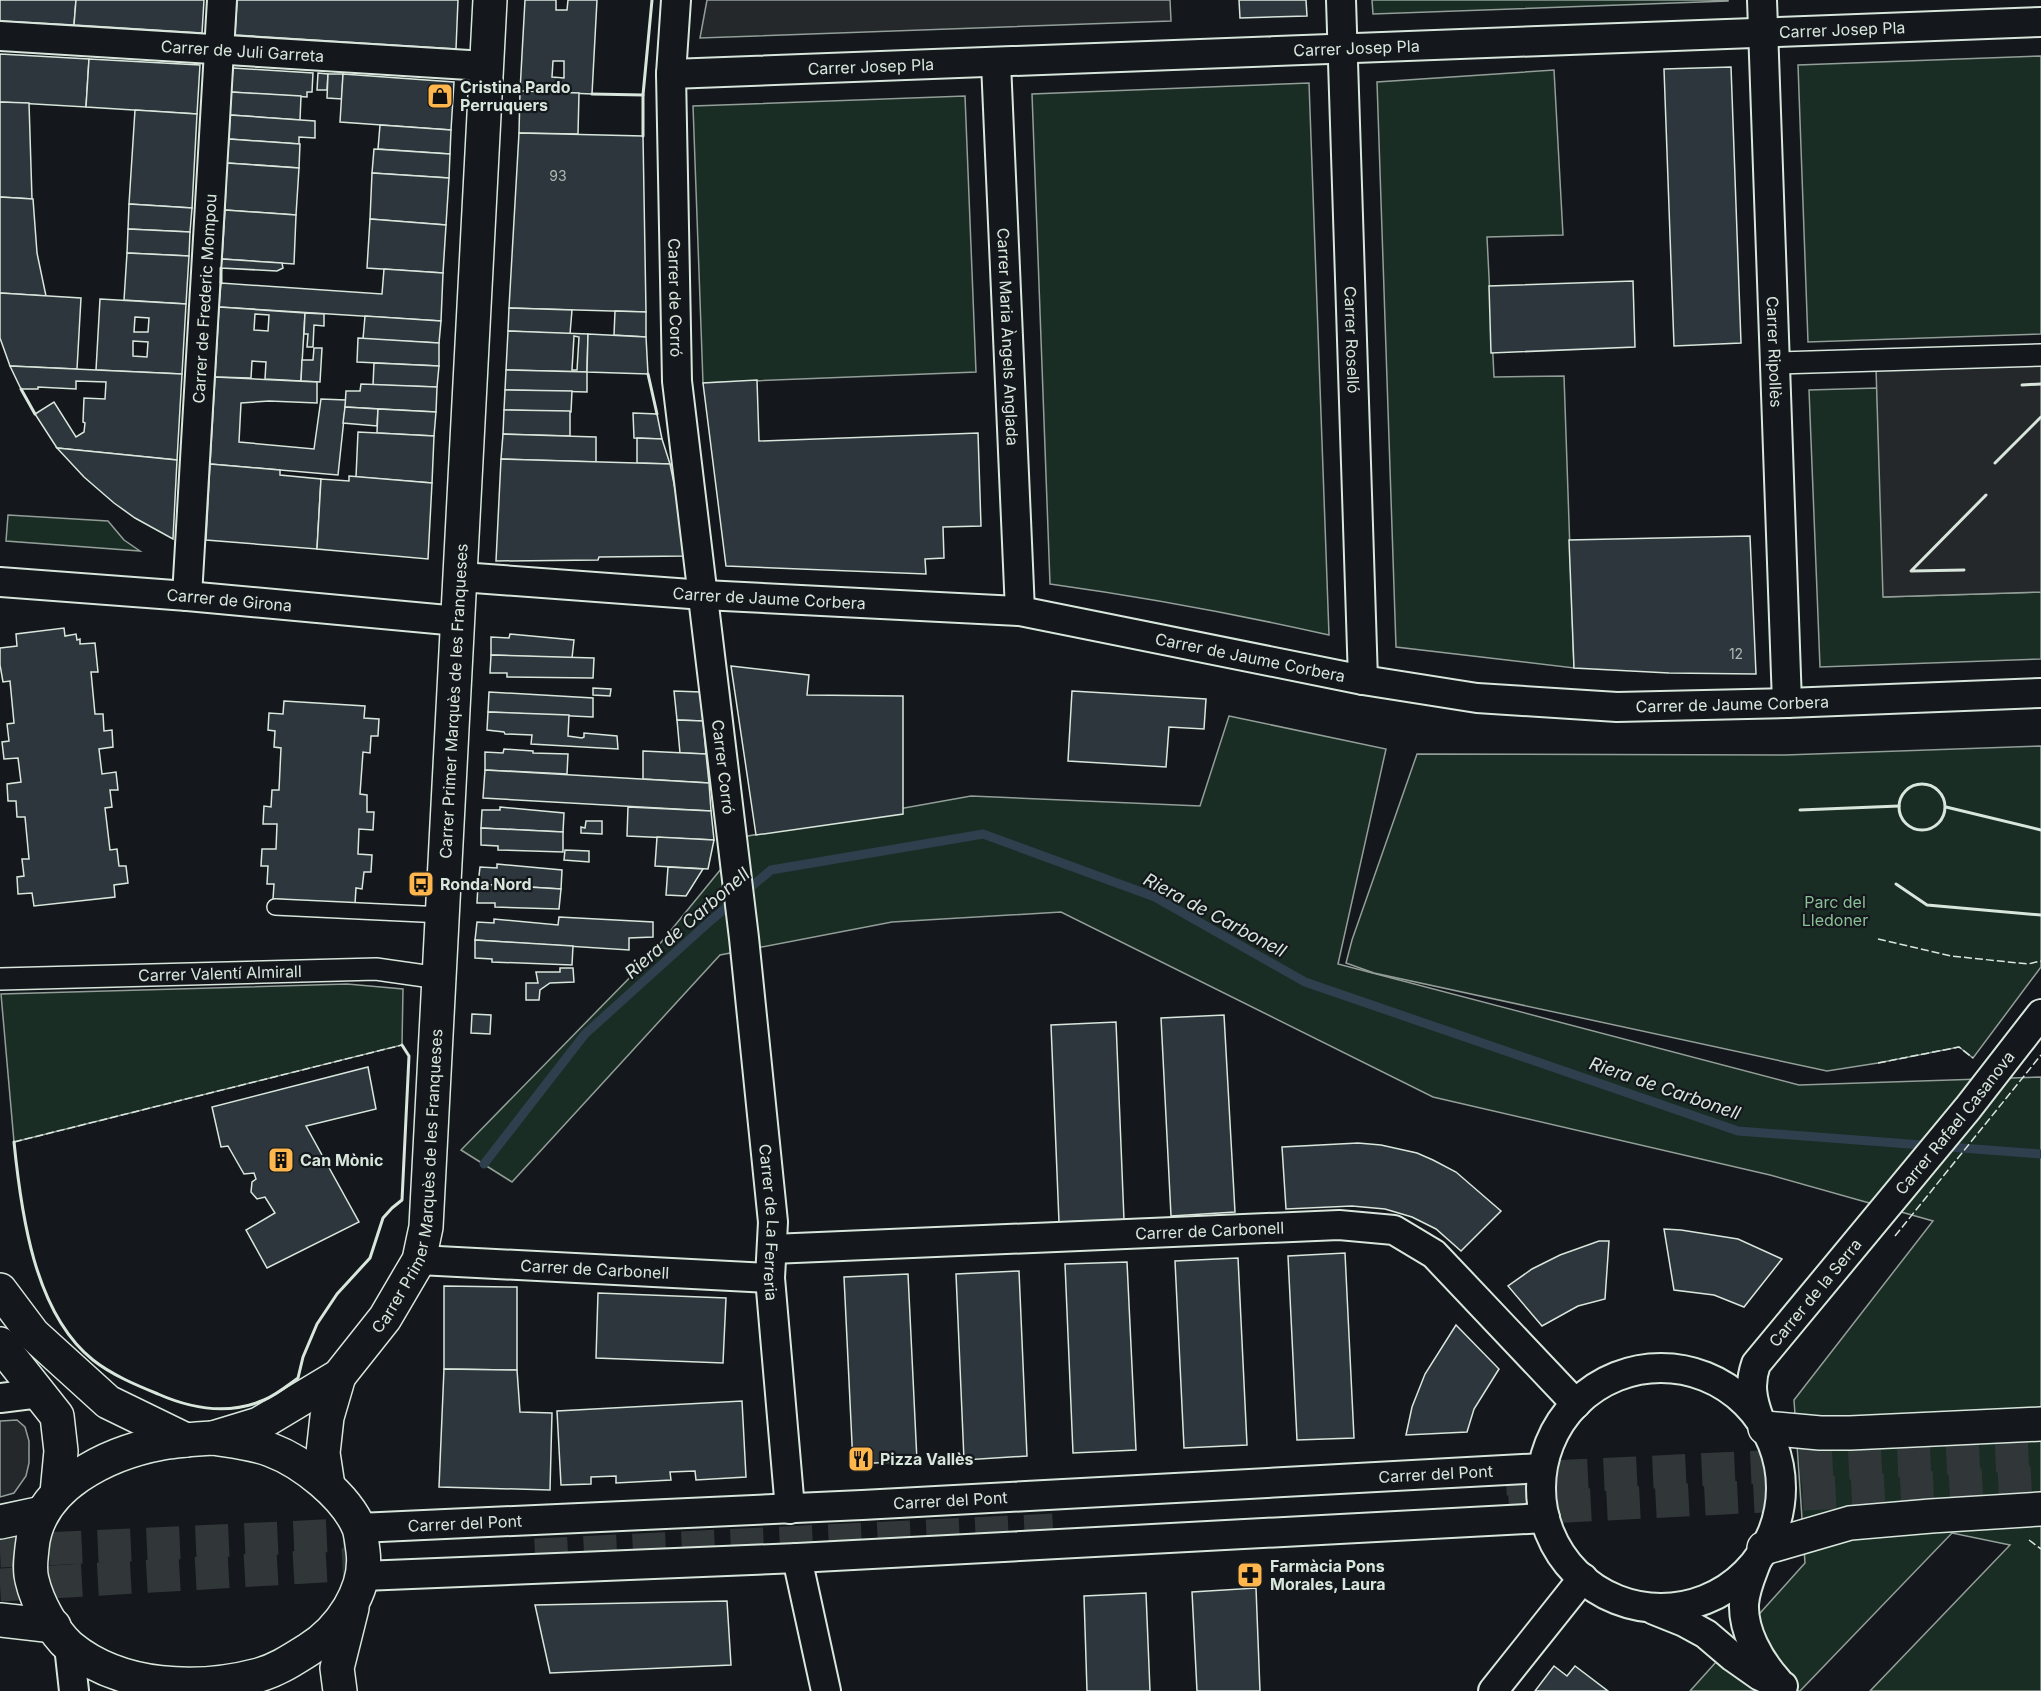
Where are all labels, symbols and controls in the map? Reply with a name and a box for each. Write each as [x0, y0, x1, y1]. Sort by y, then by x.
street label: Carrer Josep Pla [1779, 17, 1906, 42]
street label: Carrer de Juli Garreta [160, 36, 325, 66]
street label: Carrer Josep Pla [1293, 36, 1420, 60]
street label: Carrer Josep Pla [807, 54, 934, 79]
place label: Cristina Pardo Perruquers [460, 77, 571, 115]
shop icon: Cristina Pardo Perruquers [425, 81, 455, 111]
house number: 93 [549, 167, 567, 184]
street label: Carrer de Frederic Mompou [188, 193, 221, 404]
street label: Carrer Maria Àngels Anglada [993, 227, 1023, 446]
street label: Carrer de Corró [664, 238, 687, 358]
street label: Carrer Roselló [1340, 286, 1364, 394]
street label: Carrer Ripollès [1763, 296, 1786, 408]
street label: Carrer Primer Marquès de les Franqueses [435, 543, 472, 859]
street label: Carrer de Jaume Corbera [672, 583, 866, 613]
street label: Carrer de Girona [166, 585, 293, 616]
street label: Carrer de Jaume Corbera [1154, 628, 1347, 686]
house number: 12 [1729, 645, 1743, 662]
street label: Carrer de Jaume Corbera [1635, 691, 1829, 717]
street label: Carrer Corró [708, 718, 739, 816]
water label: Riera de Carbonell [620, 863, 754, 983]
bus stop icon: Ronda Nord [406, 869, 436, 899]
water label: Riera de Carbonell [1140, 869, 1290, 962]
place label: Ronda Nord [440, 874, 531, 894]
park label: Parc del Lledoner [1802, 892, 1868, 930]
street label: Carrer Valentí Almirall [138, 961, 302, 985]
street label: Carrer Primer Marquès de les Franqueses [367, 1028, 446, 1337]
street label: Carrer Rafael Casanova [1891, 1047, 2019, 1198]
water label: Riera de Carbonell [1587, 1052, 1744, 1124]
street label: Carrer de La Ferreria [755, 1143, 783, 1302]
building icon: Can Mònic [266, 1145, 296, 1175]
place label: Can Mònic [300, 1150, 383, 1170]
street label: Carrer de Carbonell [1135, 1217, 1285, 1244]
street label: Carrer de la Serra [1765, 1234, 1866, 1351]
street label: Carrer de Carbonell [520, 1255, 670, 1283]
restaurant icon: Pizza Vallès [846, 1444, 876, 1474]
place label: Pizza Vallès [880, 1449, 974, 1469]
street label: Carrer del Pont [1378, 1461, 1493, 1487]
street label: Carrer del Pont [893, 1487, 1008, 1513]
street label: Carrer del Pont [407, 1511, 523, 1536]
place label: Farmàcia Pons Morales, Laura [1270, 1556, 1386, 1594]
pharmacy icon: Farmàcia Pons Morales, Laura [1235, 1560, 1265, 1590]

